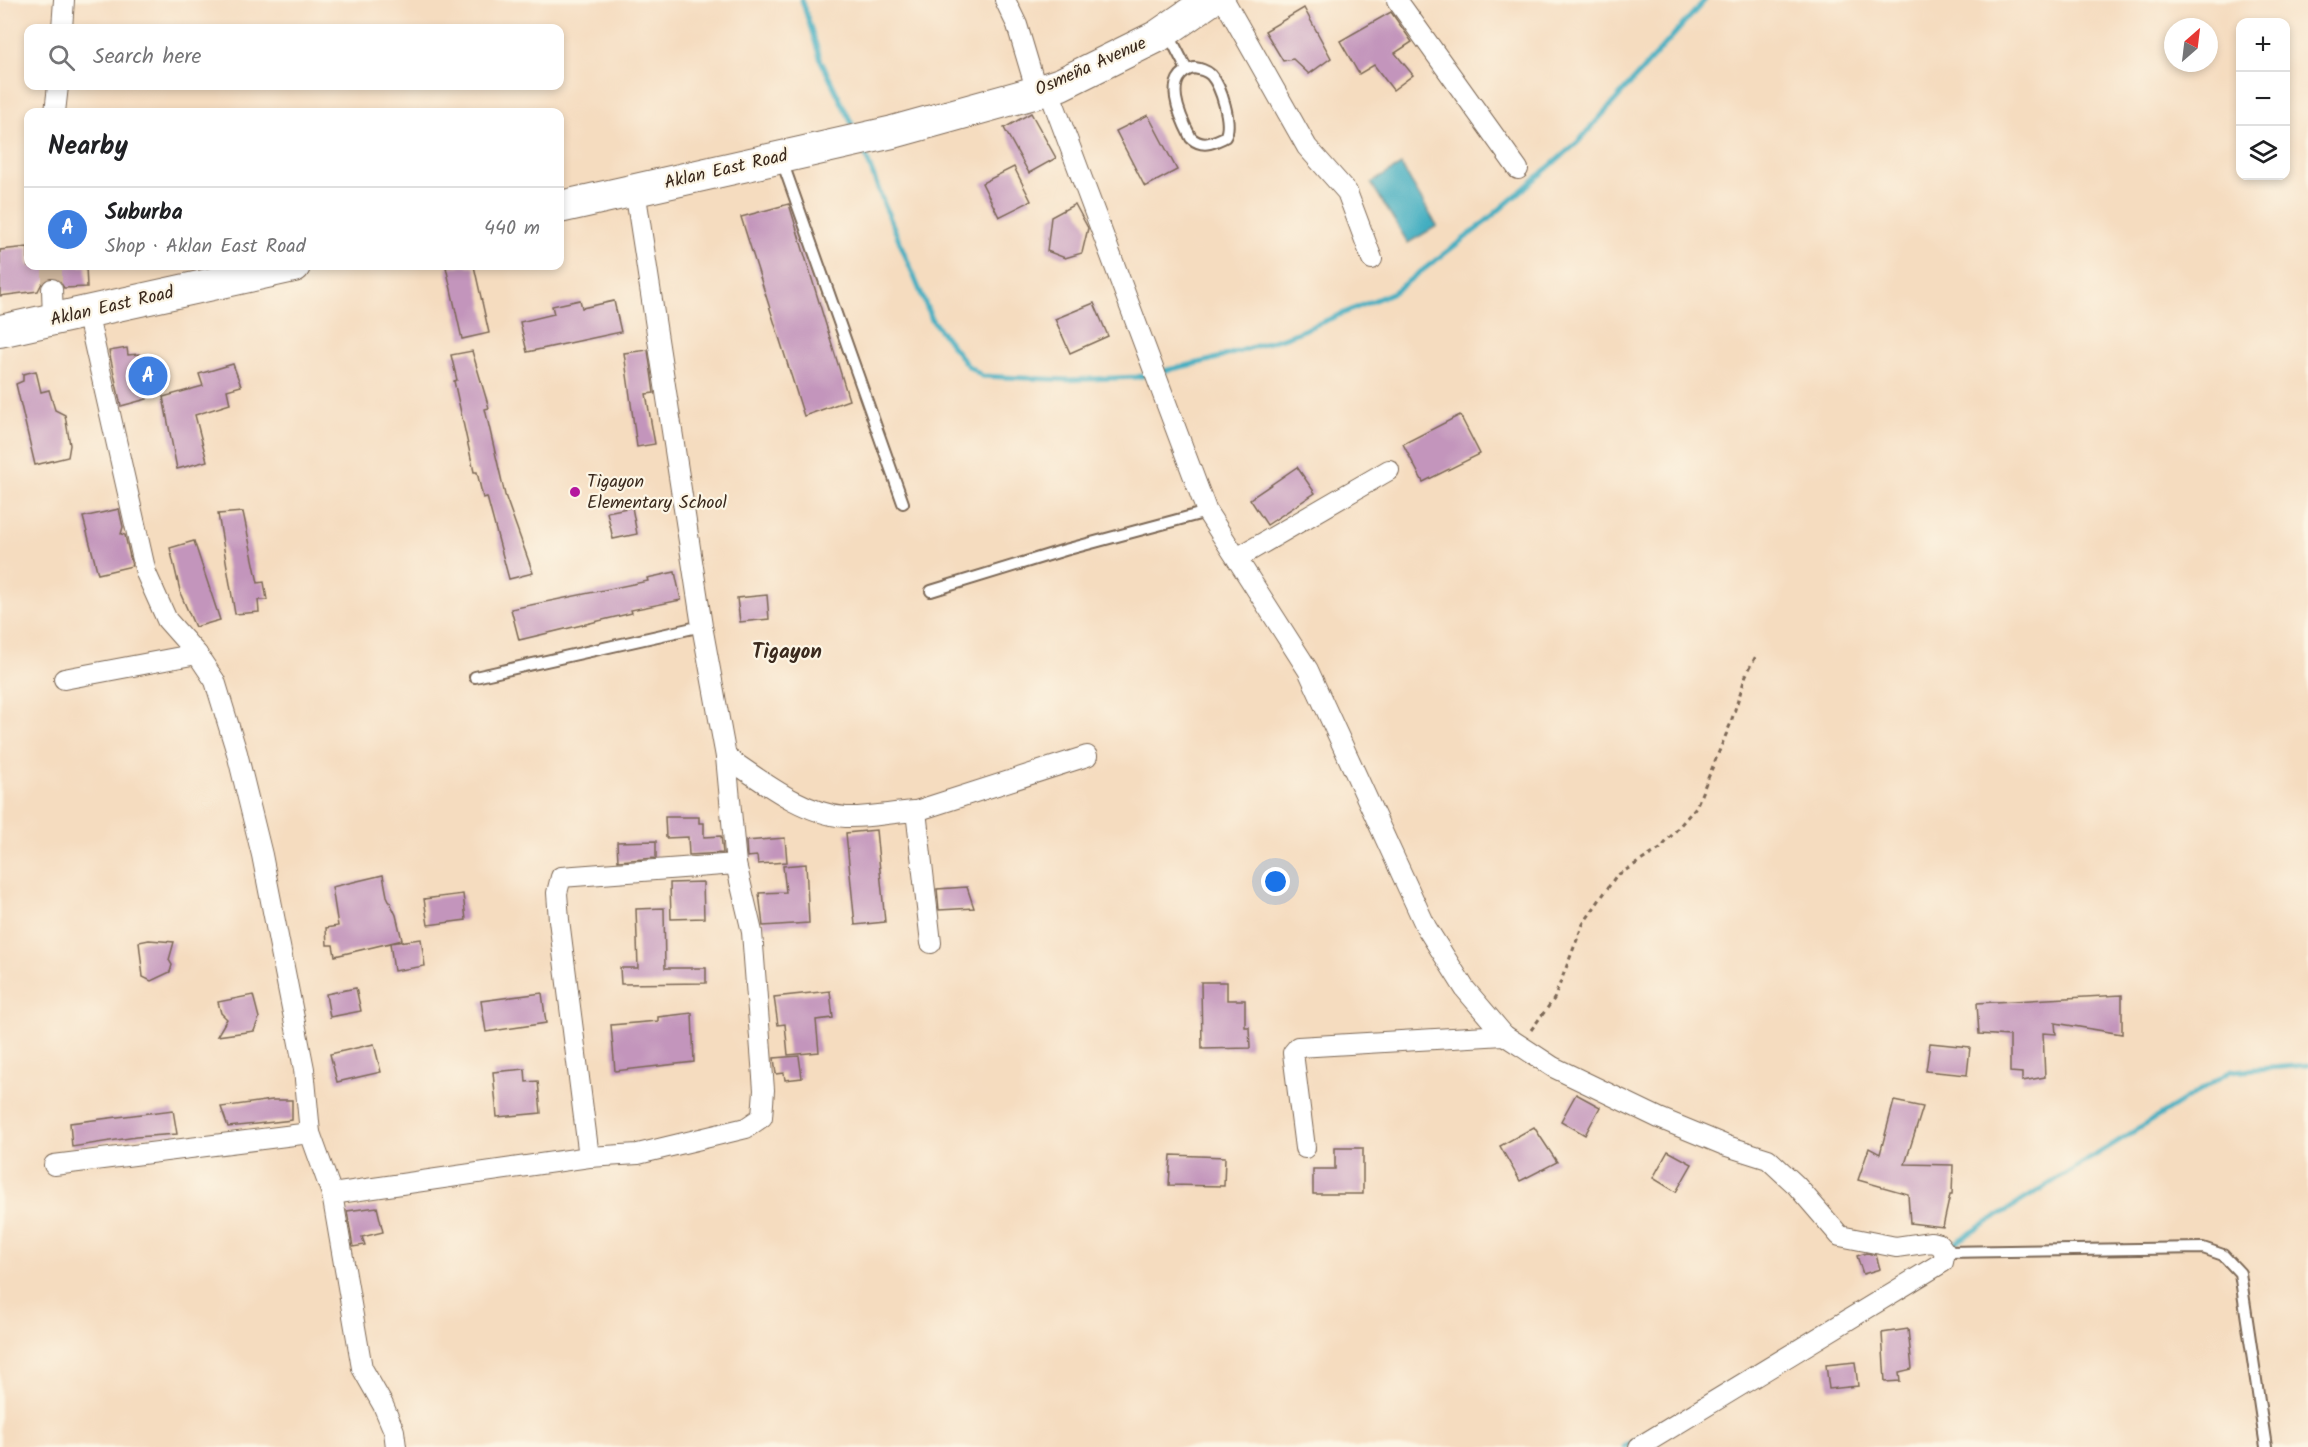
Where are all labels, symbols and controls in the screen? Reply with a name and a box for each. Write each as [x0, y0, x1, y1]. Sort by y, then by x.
north arrow [2164, 18, 2218, 72]
map controls [2236, 18, 2290, 180]
button: + [2236, 18, 2290, 72]
search box [24, 24, 564, 90]
street label: Osmeña Avenue [1031, 29, 1151, 105]
text: Search here [93, 40, 201, 75]
icon: search [45, 41, 78, 74]
button: − [2236, 72, 2290, 126]
text: Nearby [48, 126, 128, 168]
button: layers [2236, 126, 2290, 180]
street label: Aklan East Road [661, 141, 792, 198]
text: Suburba [105, 196, 183, 231]
text: A [61, 213, 74, 245]
text: 440 m [484, 213, 540, 245]
text: Shop · Aklan East Road [105, 231, 306, 263]
street label: Aklan East Road [47, 278, 178, 335]
pin: A [128, 354, 168, 398]
place label: Tigayon Elementary School [587, 468, 728, 518]
marker: Tigayon Elementary School [568, 485, 582, 499]
district label: Tigayon [752, 636, 822, 669]
your location [1261, 867, 1290, 896]

